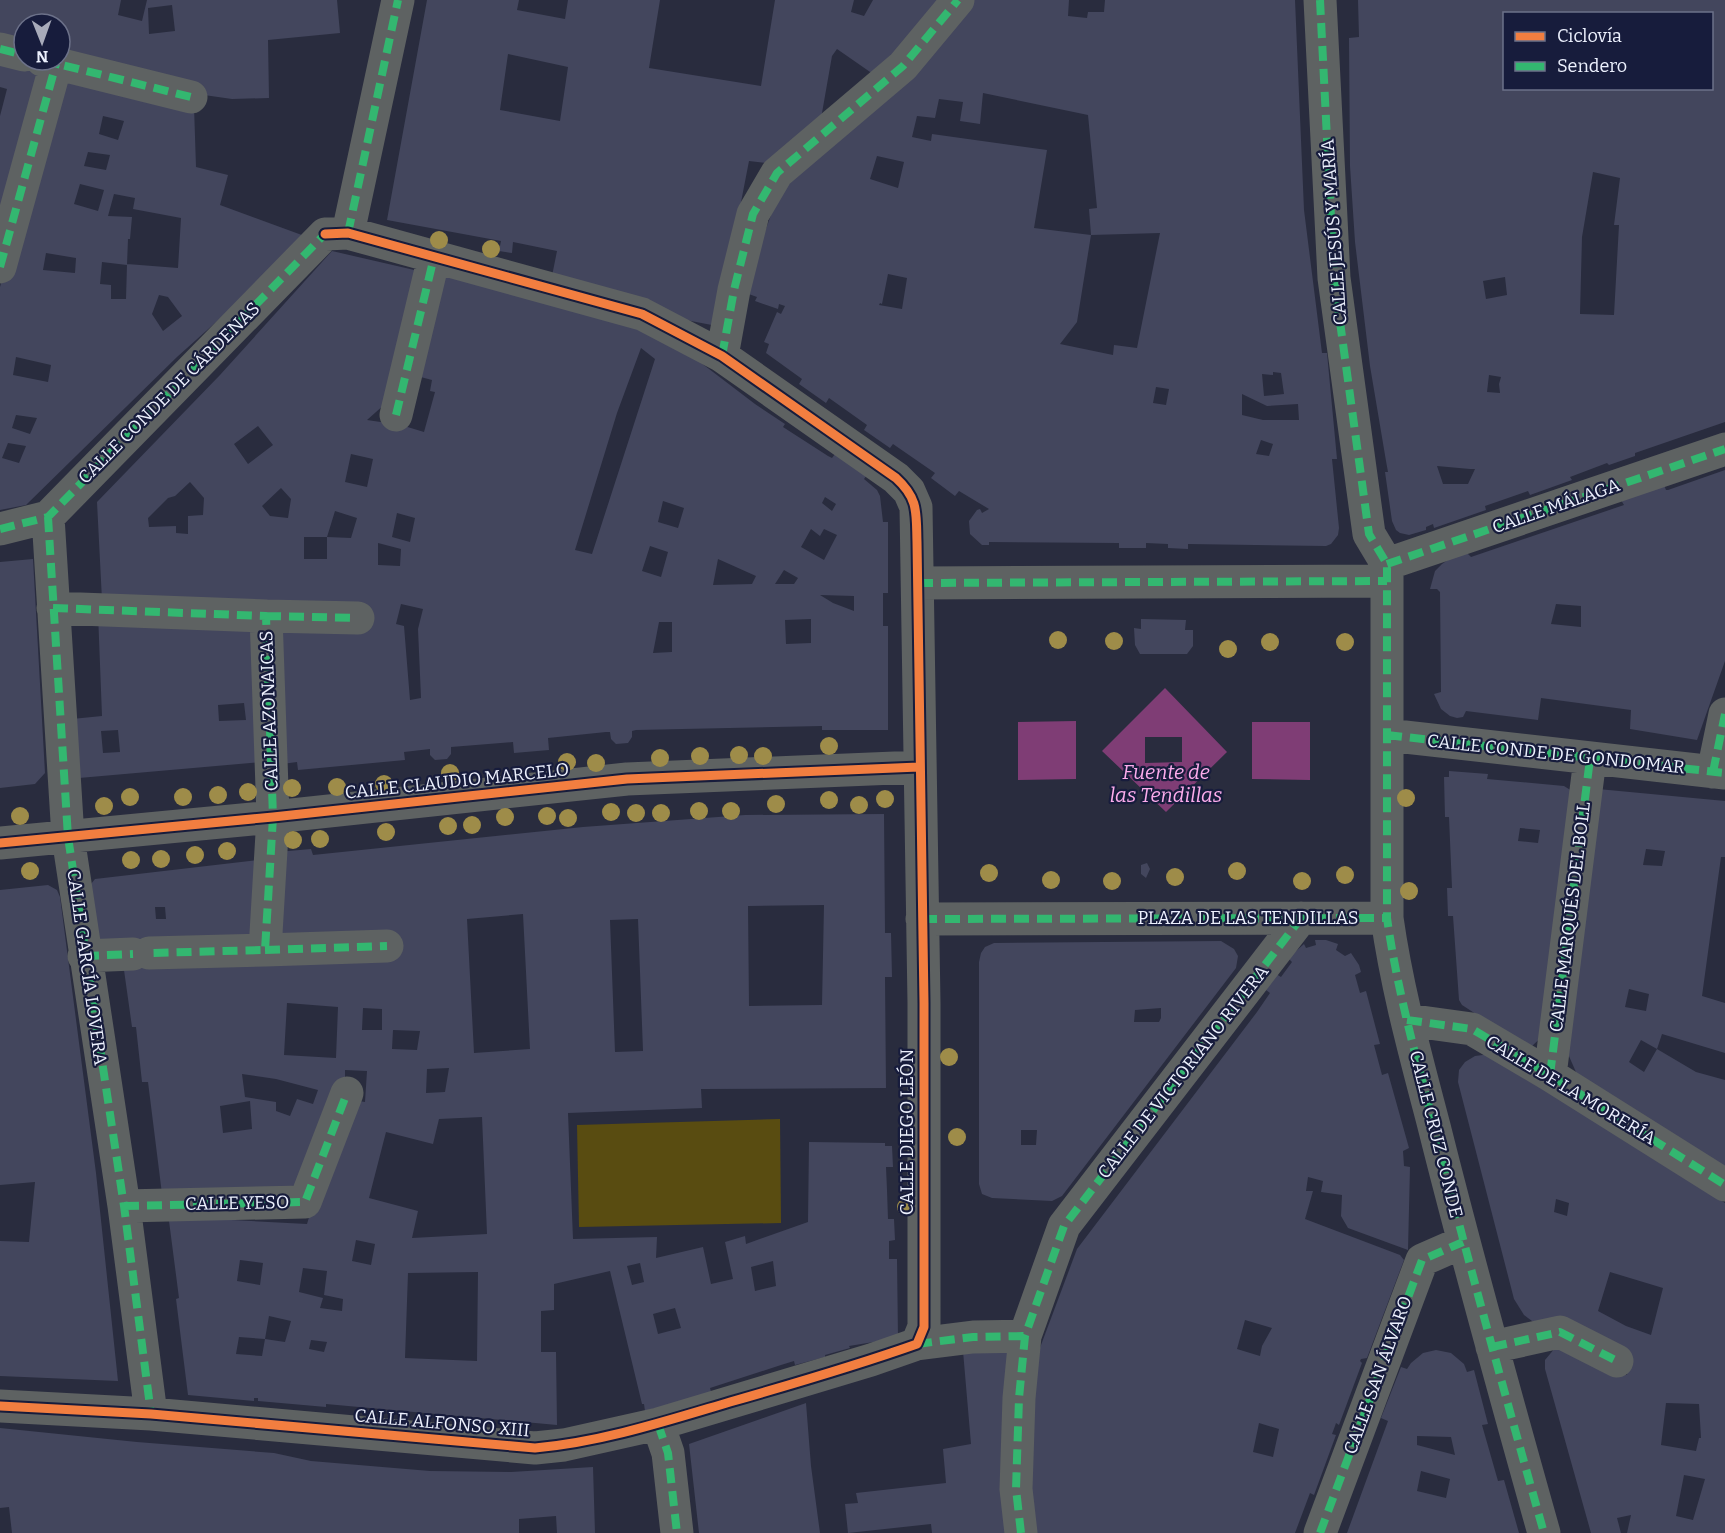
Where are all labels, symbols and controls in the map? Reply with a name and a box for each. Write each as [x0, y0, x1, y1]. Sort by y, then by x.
north arrow [12, 12, 72, 72]
legend [1503, 12, 1713, 90]
text: Ciclovía [1557, 25, 1622, 47]
text: N [36, 47, 49, 66]
text: Sendero [1557, 55, 1627, 77]
street label: CALLE JESÚS Y MARÍA [1315, 138, 1351, 326]
street label: CALLE CONDE DE CÁRDENAS [74, 298, 264, 488]
street label: CALLE MÁLAGA [1489, 474, 1623, 538]
street label: CALLE AZONAICAS [255, 630, 283, 792]
street label: CALLE CONDE DE GONDOMAR [1426, 730, 1686, 778]
street label: CALLE CLAUDIO MARCELO [344, 758, 570, 804]
water label: Fuente de las Tendillas [1110, 760, 1222, 807]
street label: CALLE MARQUÉS DEL BOLL [1544, 800, 1595, 1033]
street label: CALLE GARCÍA LOVERA [62, 867, 113, 1067]
street label: PLAZA DE LAS TENDILLAS [1138, 907, 1358, 929]
street label: CALLE DE VICTORIANO RIVERA [1093, 961, 1273, 1183]
street label: CALLE DE LA MORERÍA [1482, 1030, 1661, 1150]
street label: CALLE CRUZ CONDE [1405, 1048, 1467, 1220]
street label: CALLE DIEGO LEÓN [896, 1049, 918, 1215]
street label: CALLE YESO [185, 1191, 289, 1215]
street label: CALLE SAN ÁLVARO [1339, 1293, 1417, 1457]
street label: CALLE ALFONSO XIII [353, 1404, 531, 1442]

